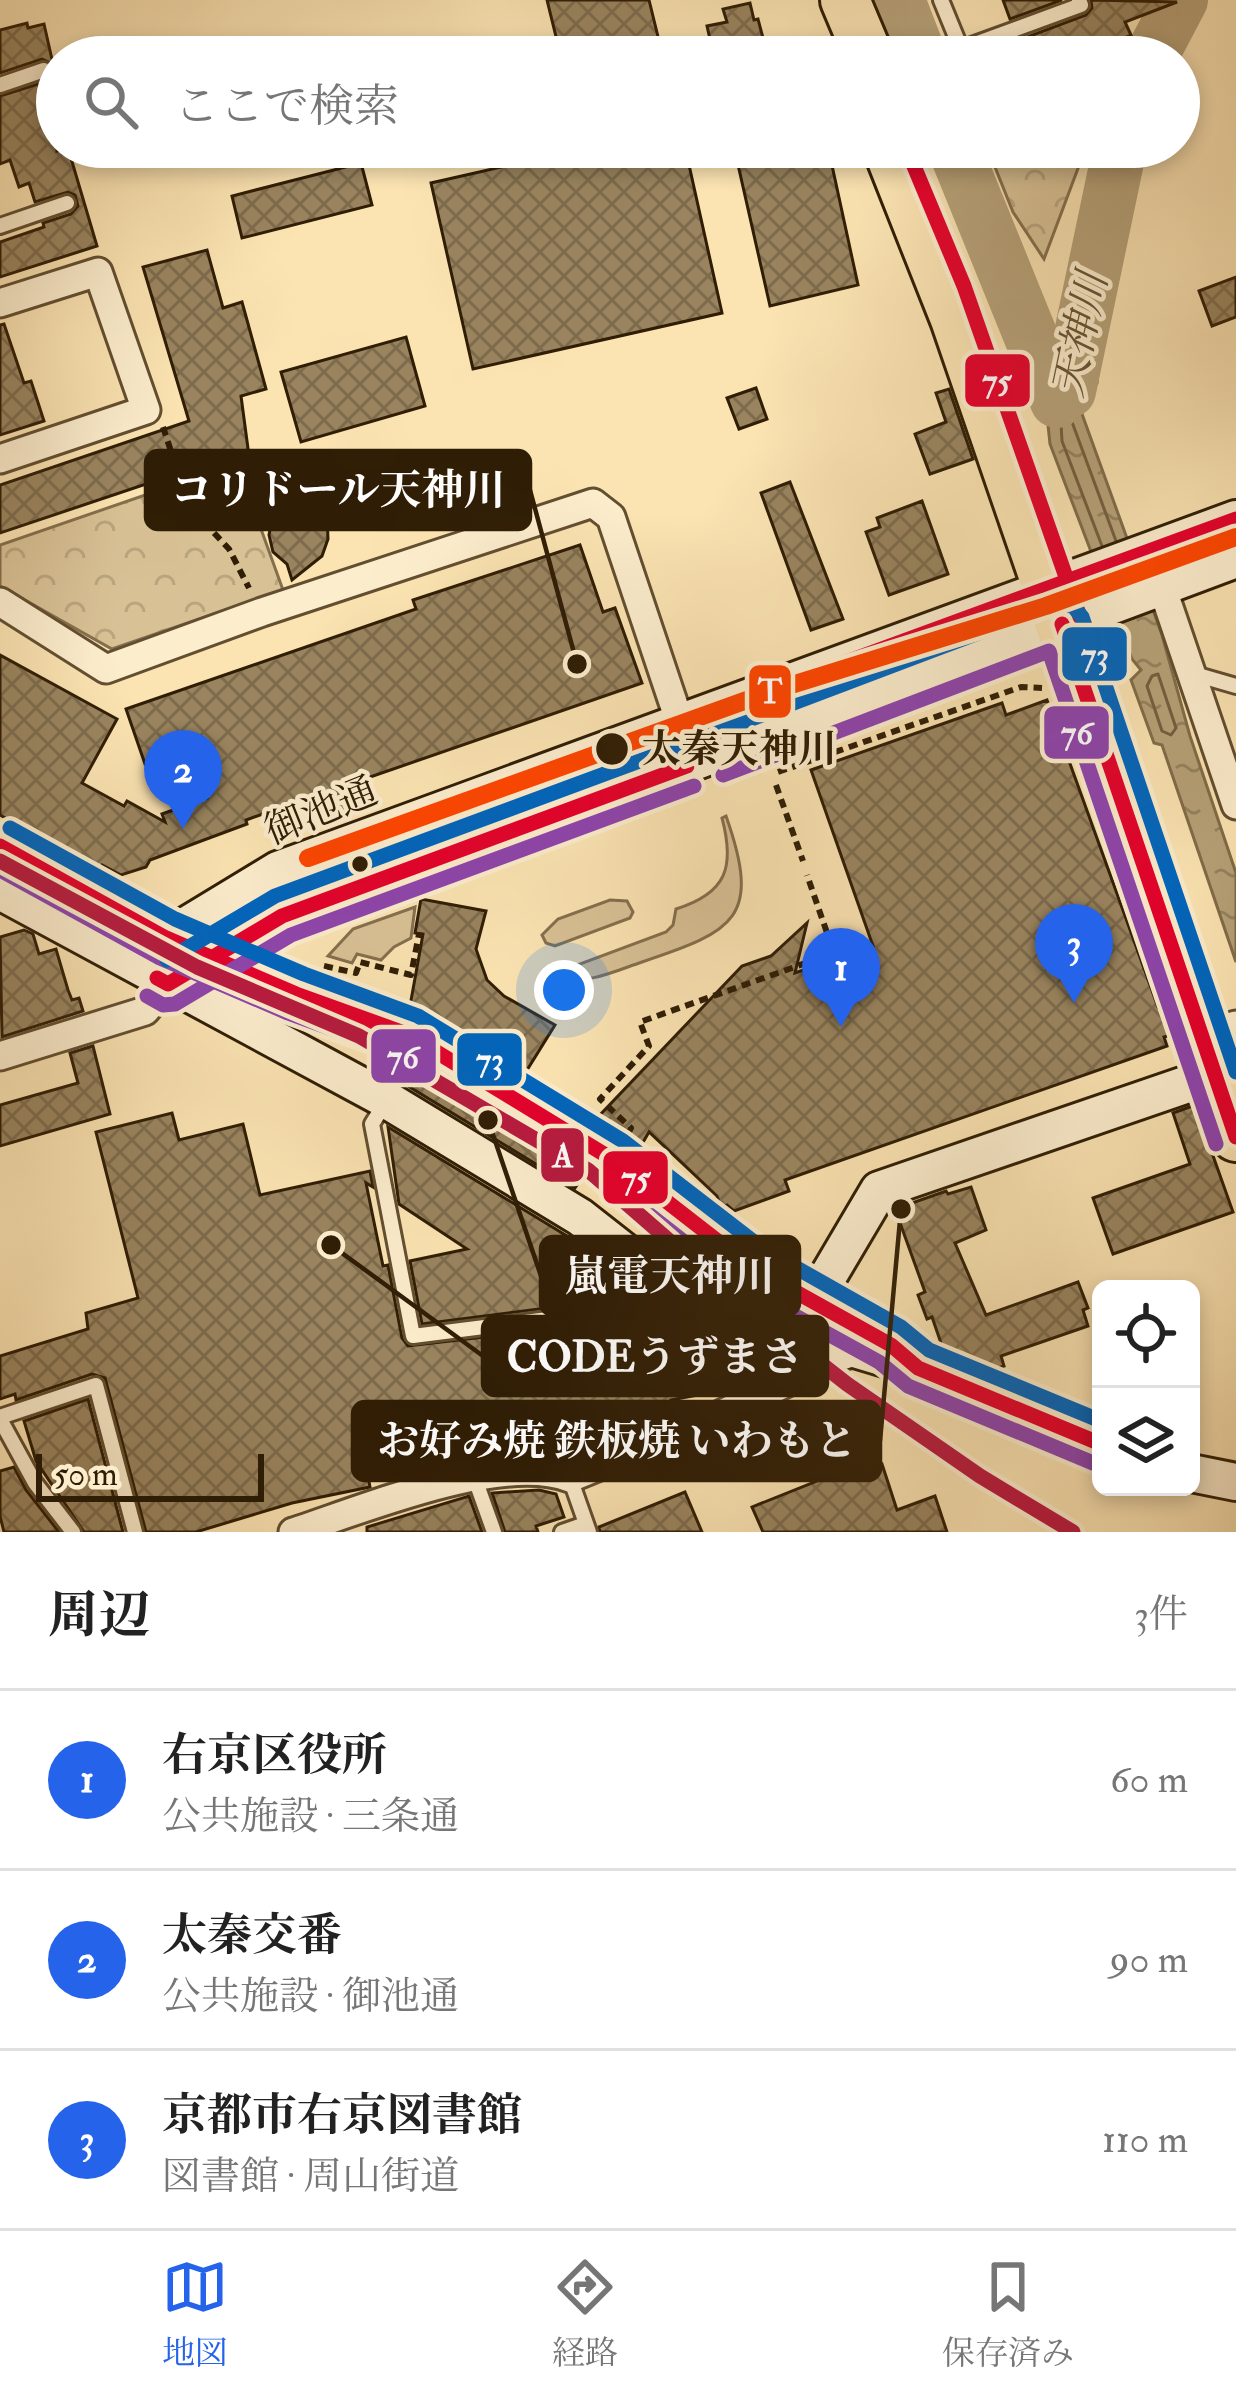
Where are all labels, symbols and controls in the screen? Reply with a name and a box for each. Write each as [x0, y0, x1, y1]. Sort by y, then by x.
search box [36, 36, 1200, 168]
icon: search [78, 69, 144, 135]
text: ここで検索 [174, 79, 399, 135]
water label: 天神川 [1042, 264, 1120, 402]
line badge: 75 [963, 352, 1032, 409]
text: 75 [982, 361, 1012, 402]
callout: コリドール天神川 [146, 451, 530, 529]
text: コリドール天神川 [170, 465, 506, 517]
line badge: 73 [1060, 625, 1129, 683]
text: 73 [1081, 635, 1109, 676]
line badge: T [747, 663, 793, 720]
text: T [757, 672, 783, 713]
line badge: 76 [1042, 704, 1111, 761]
text: 76 [1061, 713, 1095, 754]
place label: 太秦天神川 [642, 725, 837, 774]
pin: 2 [144, 730, 222, 829]
marker: 太秦天神川 [593, 730, 631, 768]
street label: 御池通 [258, 766, 384, 856]
unlabelled marker [349, 853, 371, 875]
pin: 3 [1035, 904, 1113, 1003]
pin: 1 [802, 928, 880, 1027]
your location [534, 960, 594, 1020]
line badge: 76 [369, 1027, 438, 1085]
line badge: 73 [455, 1031, 524, 1088]
text: 76 [387, 1037, 421, 1078]
text: 73 [476, 1040, 504, 1081]
line badge: A [539, 1126, 586, 1184]
text: A [551, 1136, 574, 1177]
line badge: 75 [601, 1149, 670, 1206]
text: 75 [621, 1158, 651, 1199]
callout: 嵐電天神川 [541, 1237, 799, 1315]
text: 嵐電天神川 [565, 1251, 775, 1303]
map controls [1092, 1280, 1200, 1496]
button: locate [1092, 1280, 1200, 1388]
callout: CODEうずまさ [483, 1317, 827, 1395]
text: CODEうずまさ [507, 1332, 803, 1384]
button: layers [1092, 1388, 1200, 1496]
callout: お好み焼 鉄板焼 いわもと [353, 1402, 880, 1480]
text: お好み焼 鉄板焼 いわもと [377, 1416, 857, 1468]
scale bar [36, 1448, 264, 1501]
text: 50 m [54, 1454, 118, 1495]
text: 周辺 [48, 1584, 150, 1648]
text: 3件 [1134, 1590, 1188, 1639]
text: 右京区役所 [162, 1728, 387, 1784]
text: 1 [80, 1755, 94, 1804]
text: 60 m [1110, 1755, 1188, 1804]
text: 公共施設 · 三条通 [162, 1792, 459, 1841]
text: 太秦交番 [162, 1908, 342, 1964]
text: 2 [77, 1935, 97, 1984]
text: 90 m [1110, 1935, 1188, 1984]
text: 公共施設 · 御池通 [162, 1972, 459, 2021]
text: 京都市右京図書館 [162, 2088, 522, 2144]
text: 3 [80, 2115, 94, 2164]
text: 110 m [1102, 2115, 1188, 2164]
text: 図書館 · 周山街道 [162, 2152, 459, 2201]
tab: 地図 [162, 2254, 228, 2374]
tab: 経路 [552, 2254, 618, 2374]
tab: 保存済み [942, 2254, 1074, 2374]

